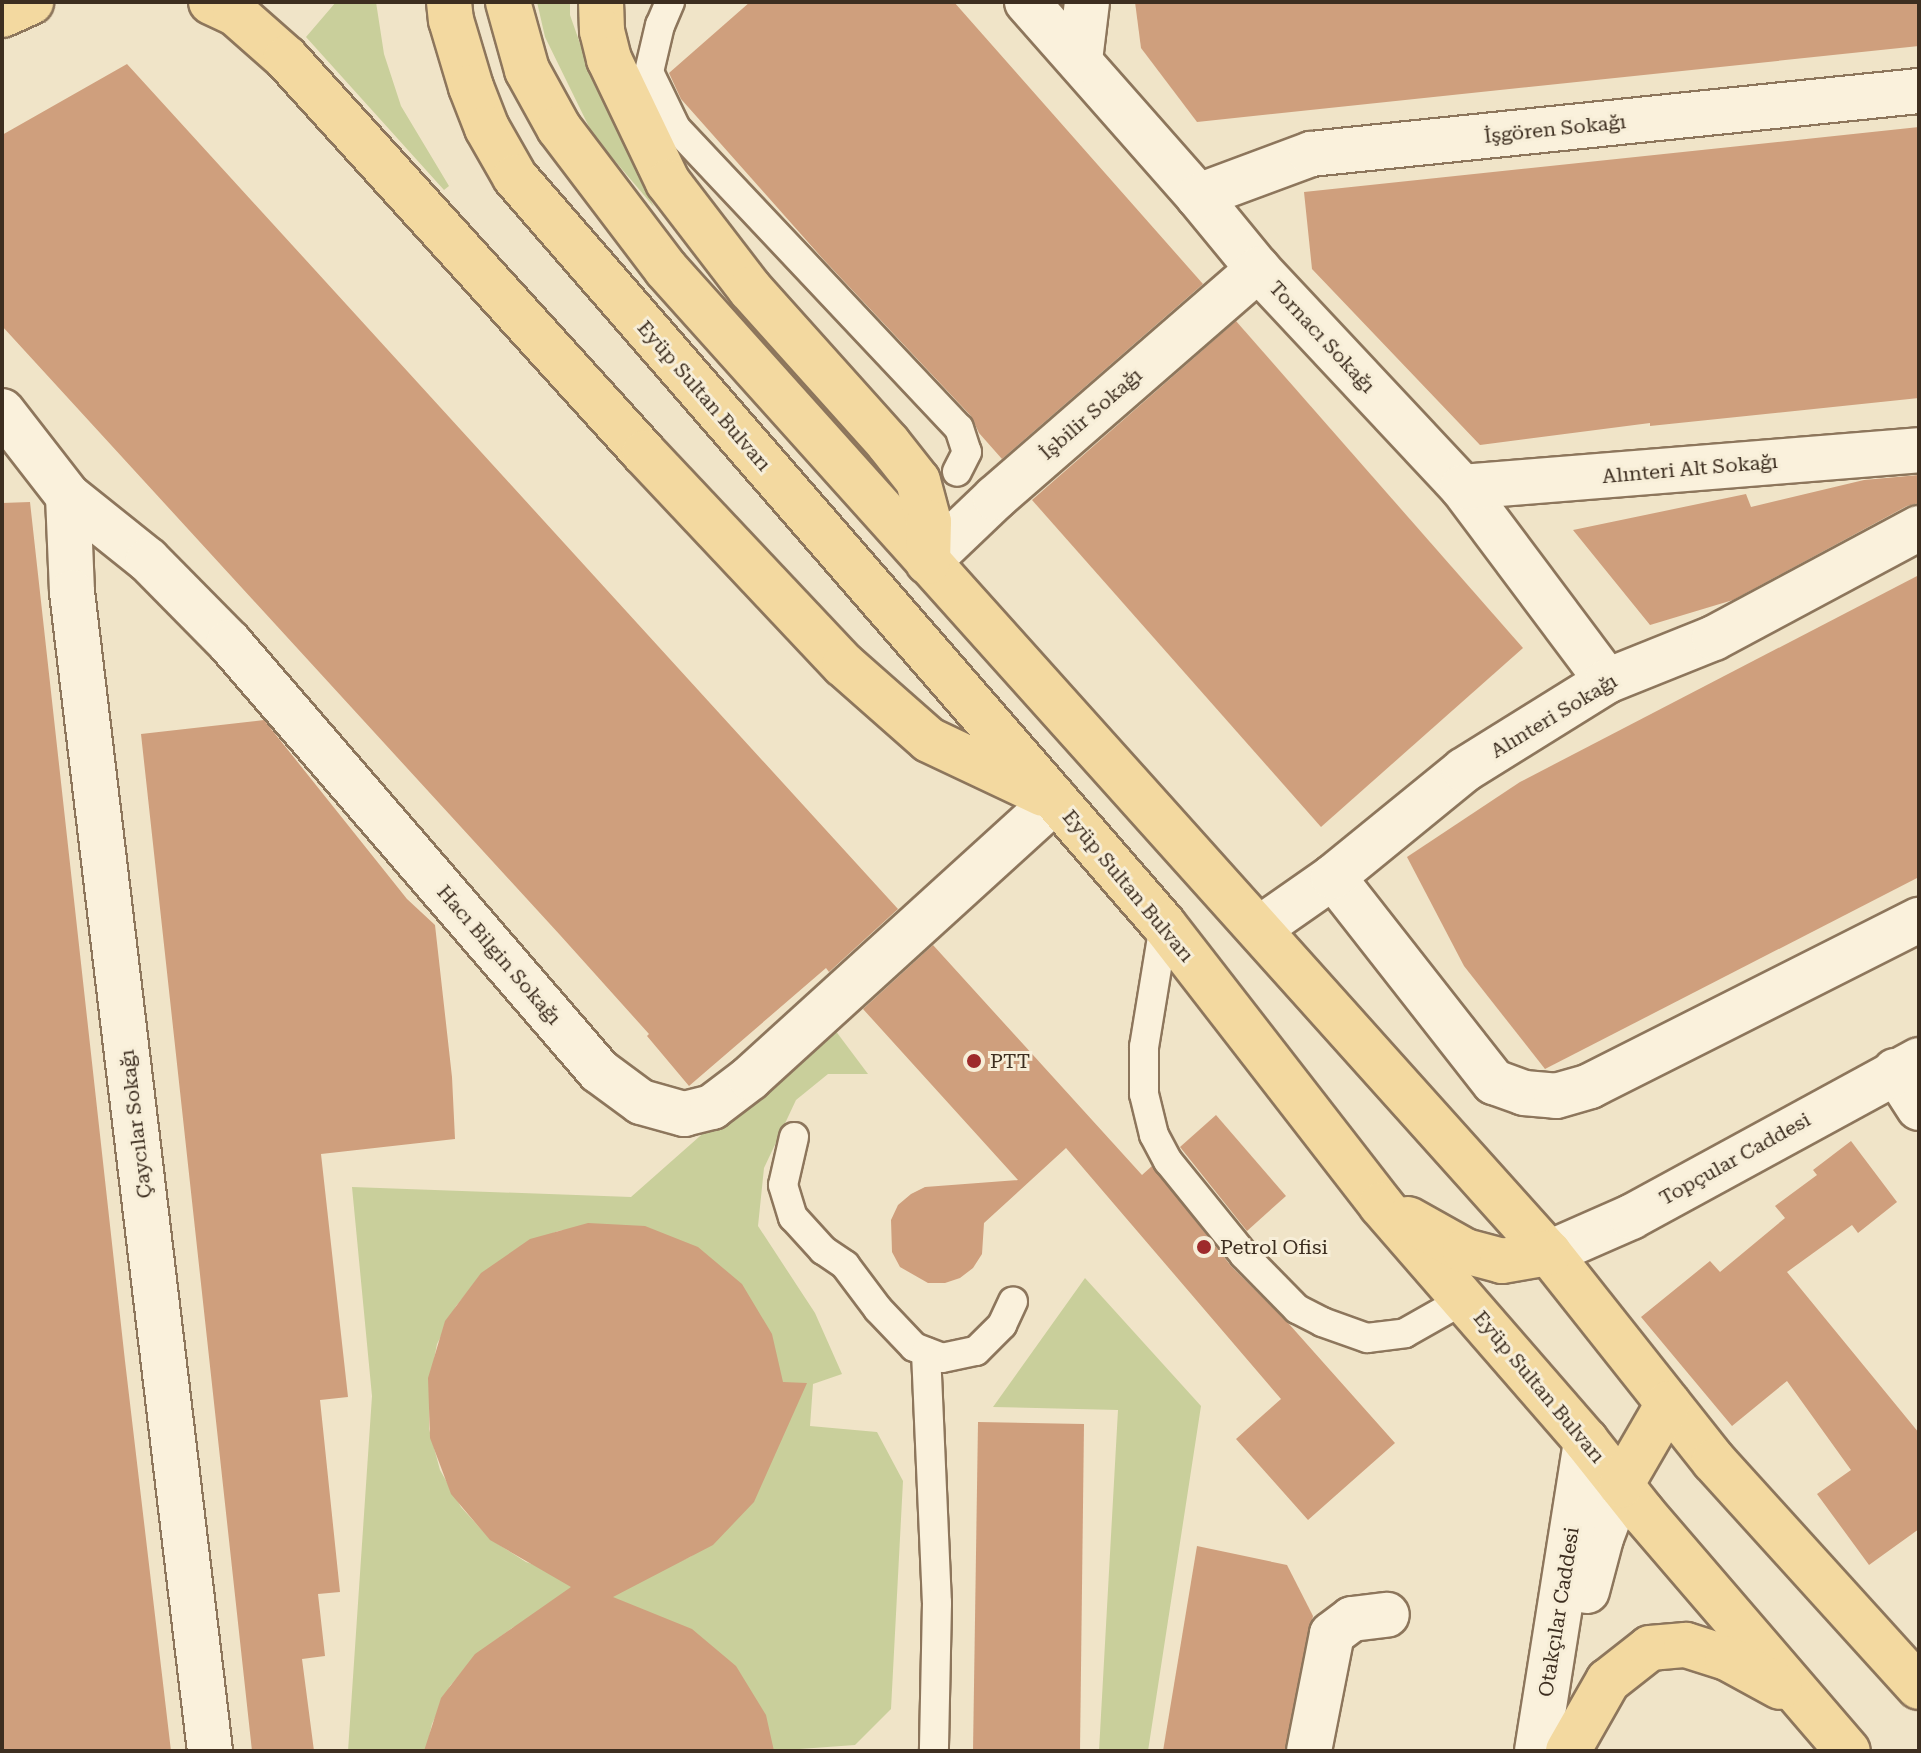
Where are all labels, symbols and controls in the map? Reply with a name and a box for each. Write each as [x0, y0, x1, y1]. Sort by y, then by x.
street label: İşgören Sokağı [1483, 110, 1627, 148]
street label: Tornacı Sokağı [1264, 276, 1380, 398]
street label: Eyüp Sultan Bulvarı [632, 316, 776, 476]
street label: İşbilir Sokağı [1035, 363, 1147, 465]
street label: Alınteri Alt Sokağı [1601, 449, 1779, 489]
street label: Alınteri Sokağı [1486, 669, 1622, 763]
street label: Eyüp Sultan Bulvarı [1057, 805, 1199, 967]
street label: Hacı Bilgin Sokağı [432, 880, 566, 1030]
street label: Çaycılar Sokağı [115, 1048, 157, 1200]
place label: PTT [990, 1049, 1030, 1073]
marker: PTT [965, 1052, 983, 1070]
street label: Topçular Caddesi [1655, 1108, 1815, 1210]
place label: Petrol Ofisi [1220, 1235, 1328, 1259]
marker: Petrol Ofisi [1195, 1238, 1213, 1256]
street label: Eyüp Sultan Bulvarı [1468, 1306, 1610, 1468]
street label: Otakçılar Caddesi [1534, 1525, 1584, 1699]

